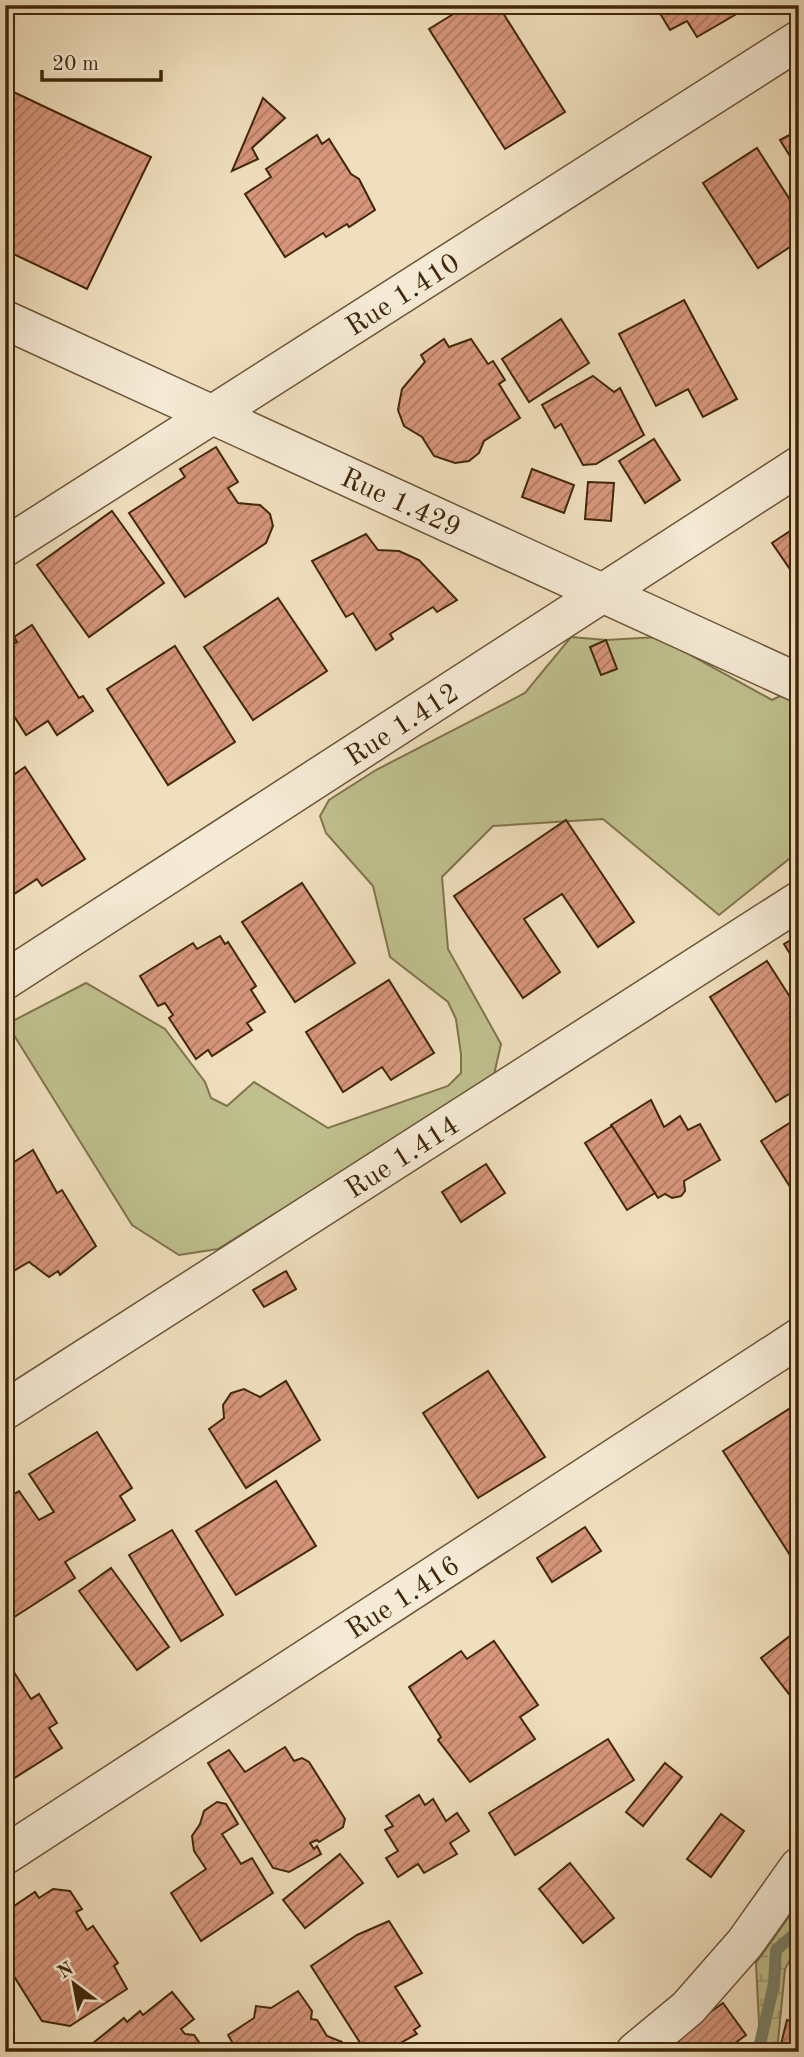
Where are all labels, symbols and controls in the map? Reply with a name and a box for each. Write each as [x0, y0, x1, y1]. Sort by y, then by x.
scale bar [42, 38, 161, 82]
text: 20 m [52, 54, 99, 75]
street label: Rue 1.410 [342, 250, 465, 342]
street label: Rue 1.429 [336, 465, 465, 543]
street label: Rue 1.412 [341, 679, 464, 773]
street label: Rue 1.414 [341, 1112, 465, 1205]
street label: Rue 1.416 [342, 1552, 465, 1646]
north arrow [38, 1948, 108, 2018]
text: N [55, 1960, 78, 1984]

